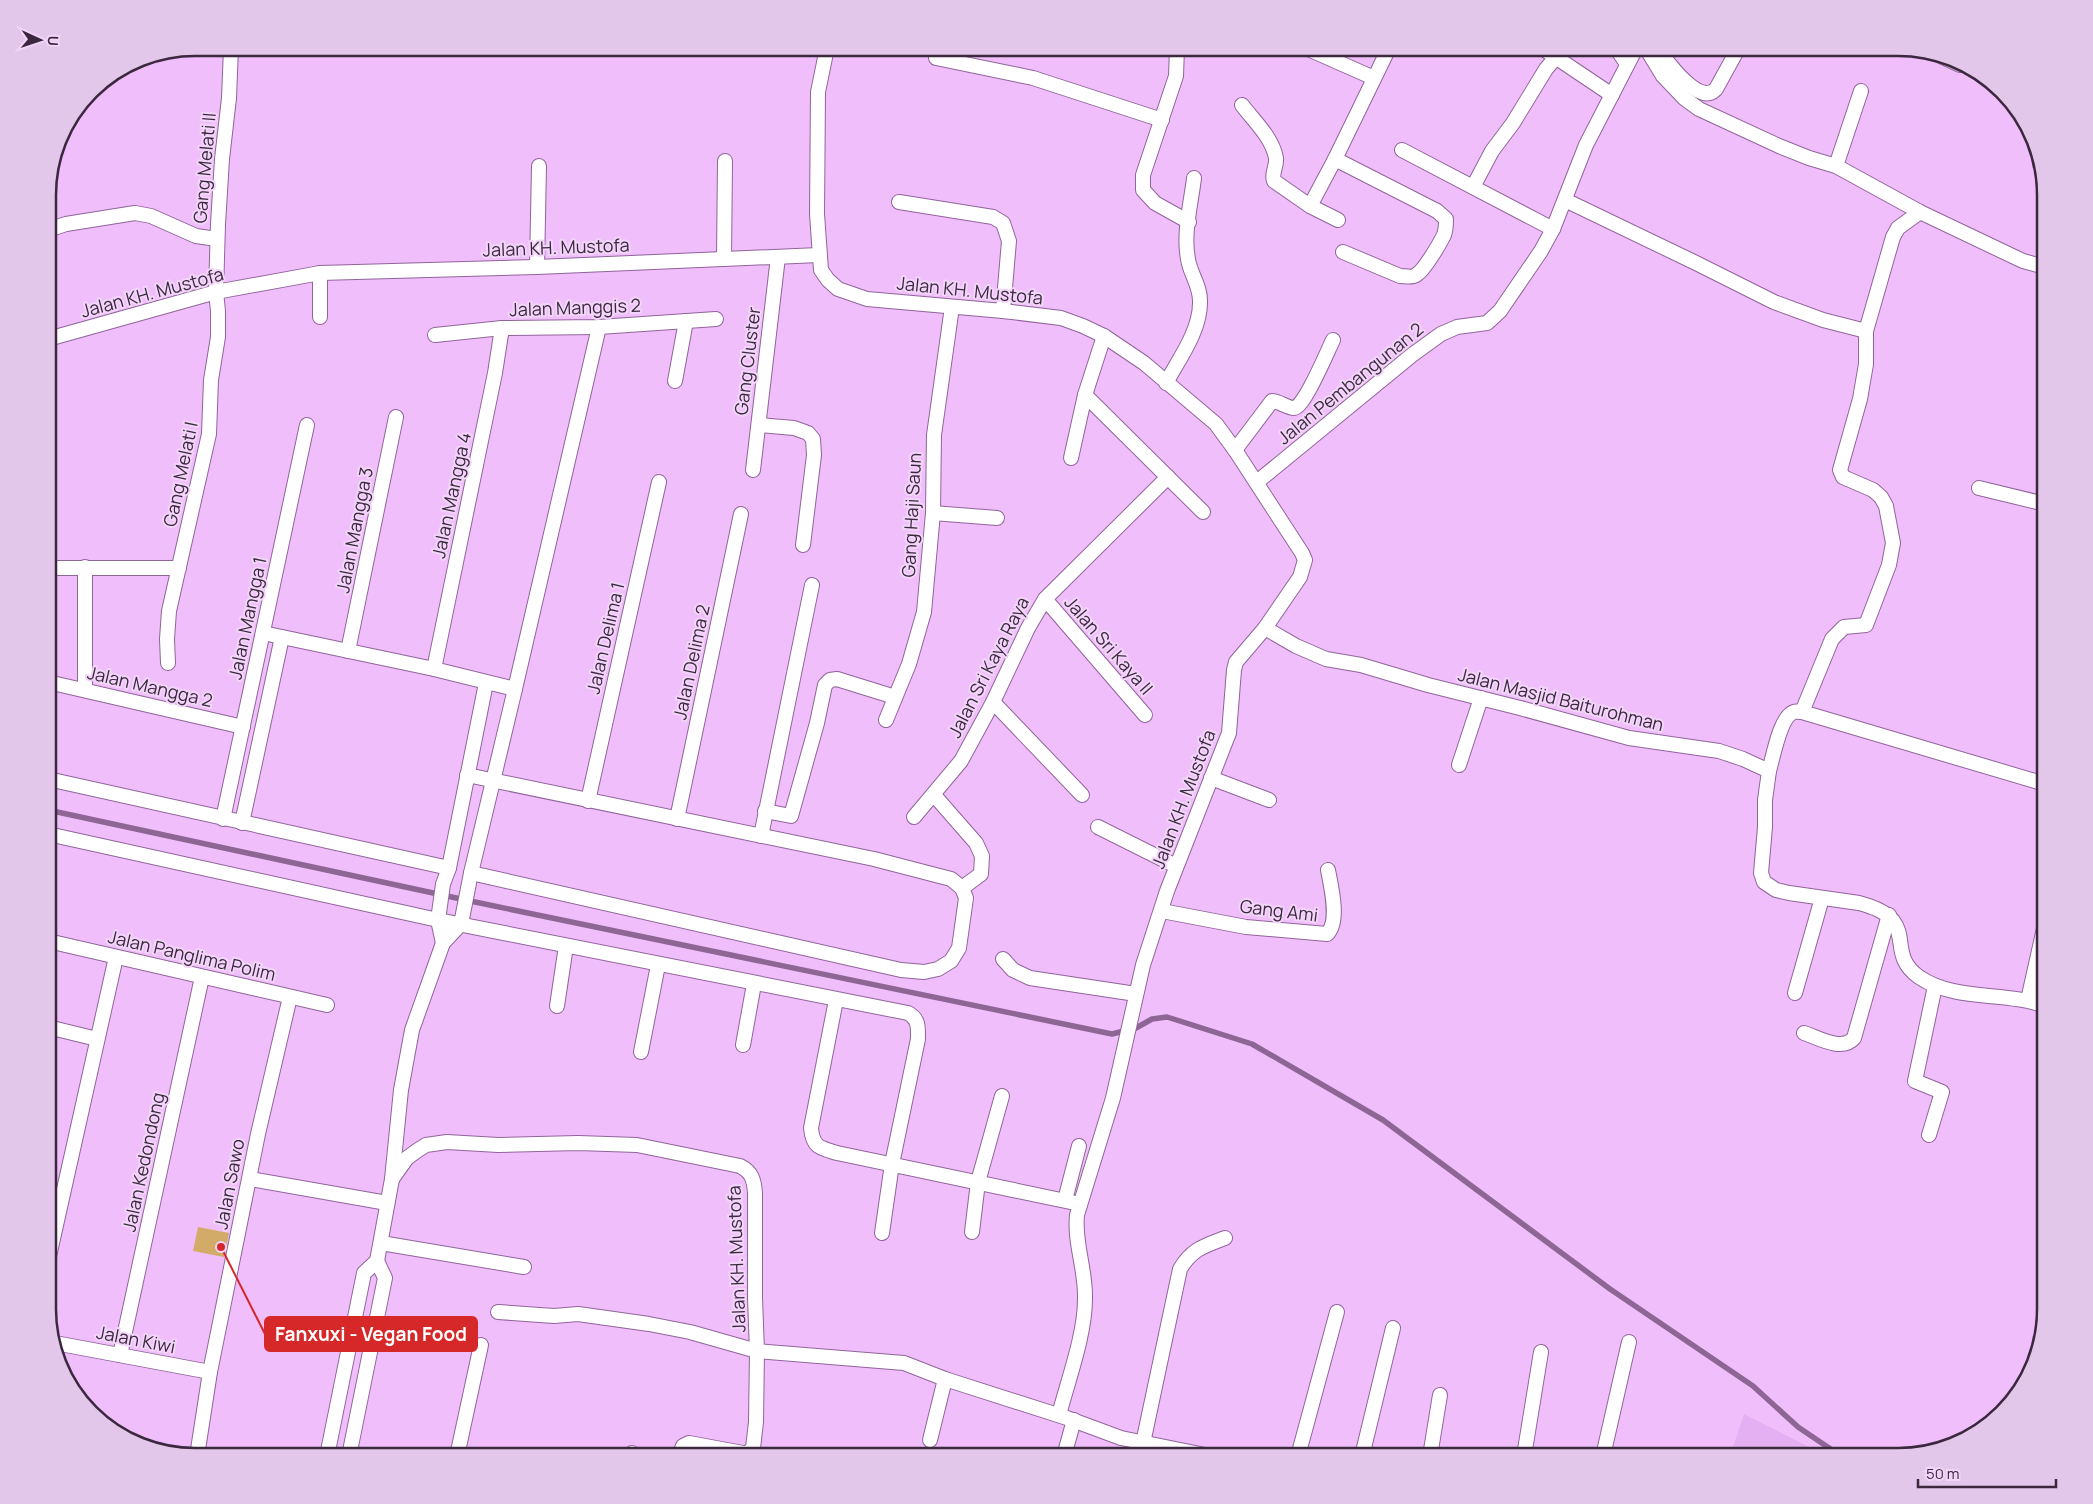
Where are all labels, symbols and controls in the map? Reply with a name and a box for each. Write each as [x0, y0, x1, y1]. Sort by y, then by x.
north arrow [15, 15, 65, 65]
text: U [44, 35, 63, 46]
street label: Gang Melati II [187, 112, 221, 224]
street label: Jalan KH. Mustofa [482, 232, 630, 262]
street label: Jalan KH. Mustofa [78, 261, 226, 323]
street label: Jalan KH. Mustofa [896, 270, 1044, 310]
street label: Jalan Manggis 2 [509, 293, 641, 321]
street label: Gang Cluster [728, 305, 766, 416]
street label: Jalan Pembangunan 2 [1272, 317, 1428, 449]
street label: Gang Melati I [157, 419, 203, 529]
street label: Jalan Mangga 4 [426, 430, 476, 560]
street label: Gang Haji Saun [896, 452, 926, 578]
street label: Jalan Mangga 3 [330, 465, 378, 595]
street label: Jalan Mangga 1 [222, 555, 272, 681]
street label: Jalan Delima 1 [581, 580, 629, 696]
street label: Jalan Sri Kaya II [1059, 591, 1159, 699]
street label: Jalan Sri Kaya Raya [942, 592, 1034, 742]
street label: Jalan Delima 2 [667, 602, 715, 722]
street label: Jalan Mangga 2 [85, 660, 215, 712]
street label: Jalan Masjid Baiturohman [1456, 662, 1666, 736]
street label: Jalan KH. Mustofa [1145, 726, 1221, 872]
street label: Gang Ami [1239, 893, 1319, 927]
street label: Jalan Panglima Polim [106, 924, 278, 986]
street label: Jalan Kedondong [117, 1090, 169, 1234]
street label: Jalan Sawo [208, 1137, 250, 1231]
street label: Jalan KH. Mustofa [721, 1185, 751, 1333]
callout: Fanxuxi - Vegan Food [265, 1317, 477, 1351]
street label: Jalan Kiwi [95, 1320, 177, 1358]
text: Fanxuxi - Vegan Food [275, 1321, 467, 1347]
scale bar [1918, 1456, 2056, 1488]
text: 50 m [1926, 1463, 1960, 1484]

